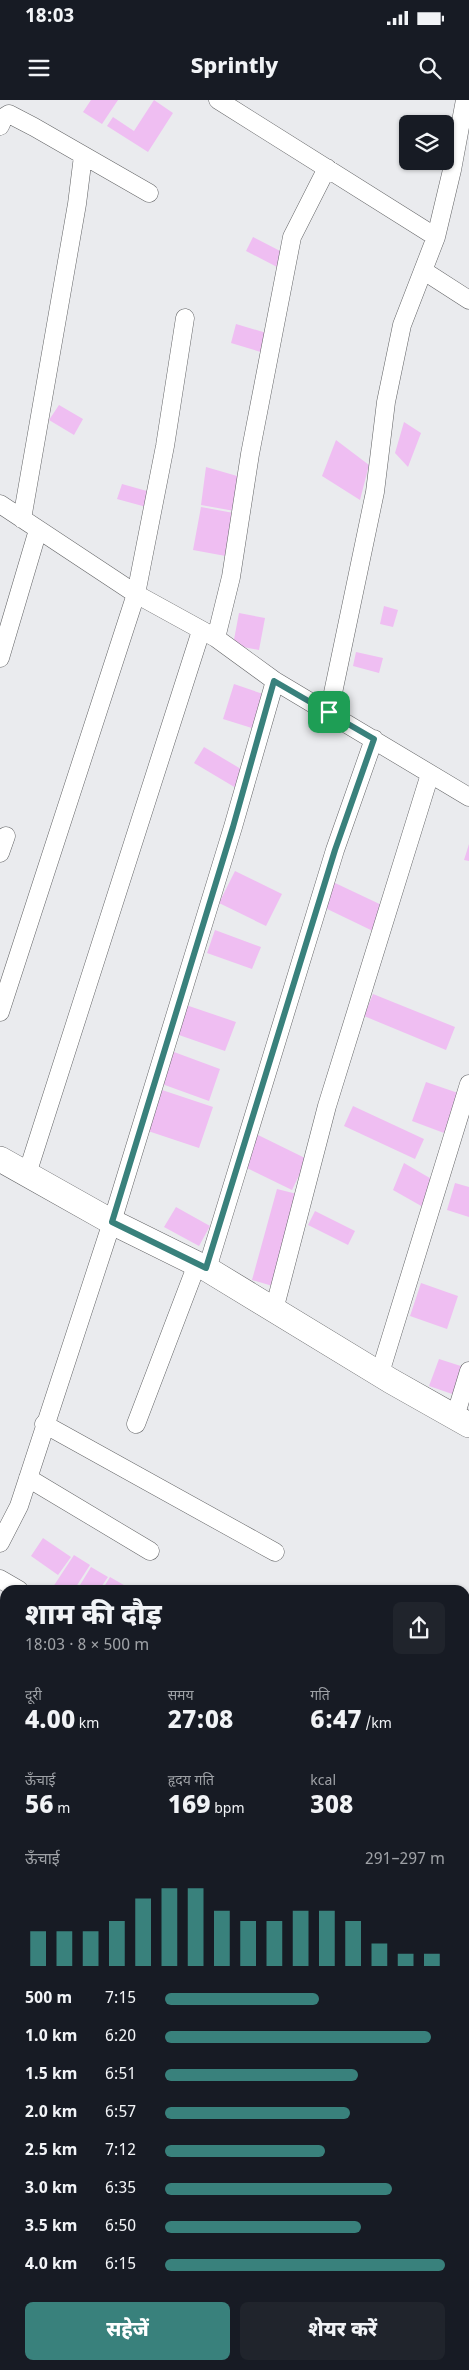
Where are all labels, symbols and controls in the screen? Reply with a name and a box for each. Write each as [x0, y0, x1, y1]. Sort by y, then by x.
text: 18:03 [25, 5, 74, 30]
text: Sprintly [191, 53, 278, 82]
icon: menu [25, 54, 53, 82]
icon: search [416, 54, 444, 82]
map controls [399, 115, 454, 170]
button: layers [399, 115, 454, 170]
pin [308, 691, 350, 733]
icon: arrive [315, 698, 343, 726]
text: शाम की दौड़ [25, 1599, 162, 1635]
button: share [393, 1602, 445, 1654]
text: 18:03 · 8 × 500 m [25, 1636, 149, 1657]
text: दूरी [25, 1687, 42, 1706]
text: समय [168, 1687, 194, 1706]
text: गति [310, 1687, 330, 1706]
text: 4.00 [25, 1706, 75, 1738]
text: 27:08 [168, 1706, 233, 1738]
text: 6:47 [310, 1706, 362, 1738]
text: km [75, 1715, 99, 1734]
text: /km [362, 1715, 392, 1734]
text: ऊँचाई [25, 1772, 55, 1791]
text: हृदय गति [168, 1772, 214, 1791]
text: kcal [310, 1772, 336, 1791]
text: 56 [25, 1791, 54, 1823]
text: 169 [168, 1791, 211, 1823]
text: 308 [310, 1791, 353, 1823]
text: m [54, 1800, 70, 1819]
text: bpm [211, 1800, 245, 1819]
text: ऊँचाई [25, 1850, 60, 1871]
text: 291–297 m [365, 1850, 445, 1871]
text: 500 m [25, 1989, 72, 2010]
text: 7:15 [105, 1989, 136, 2010]
text: 1.0 km [25, 2027, 77, 2048]
text: 6:20 [105, 2027, 136, 2048]
text: 1.5 km [25, 2065, 77, 2086]
text: 6:51 [105, 2065, 136, 2086]
text: 2.0 km [25, 2103, 77, 2124]
text: 6:57 [105, 2103, 136, 2124]
text: 2.5 km [25, 2141, 77, 2162]
text: 7:12 [105, 2141, 136, 2162]
text: 3.0 km [25, 2179, 77, 2200]
text: 6:35 [105, 2179, 136, 2200]
text: 3.5 km [25, 2217, 77, 2238]
text: 6:50 [105, 2217, 136, 2238]
text: 4.0 km [25, 2255, 77, 2276]
text: 6:15 [105, 2255, 136, 2276]
button: सहेजें [25, 2302, 230, 2360]
button: शेयर करें [240, 2302, 445, 2360]

